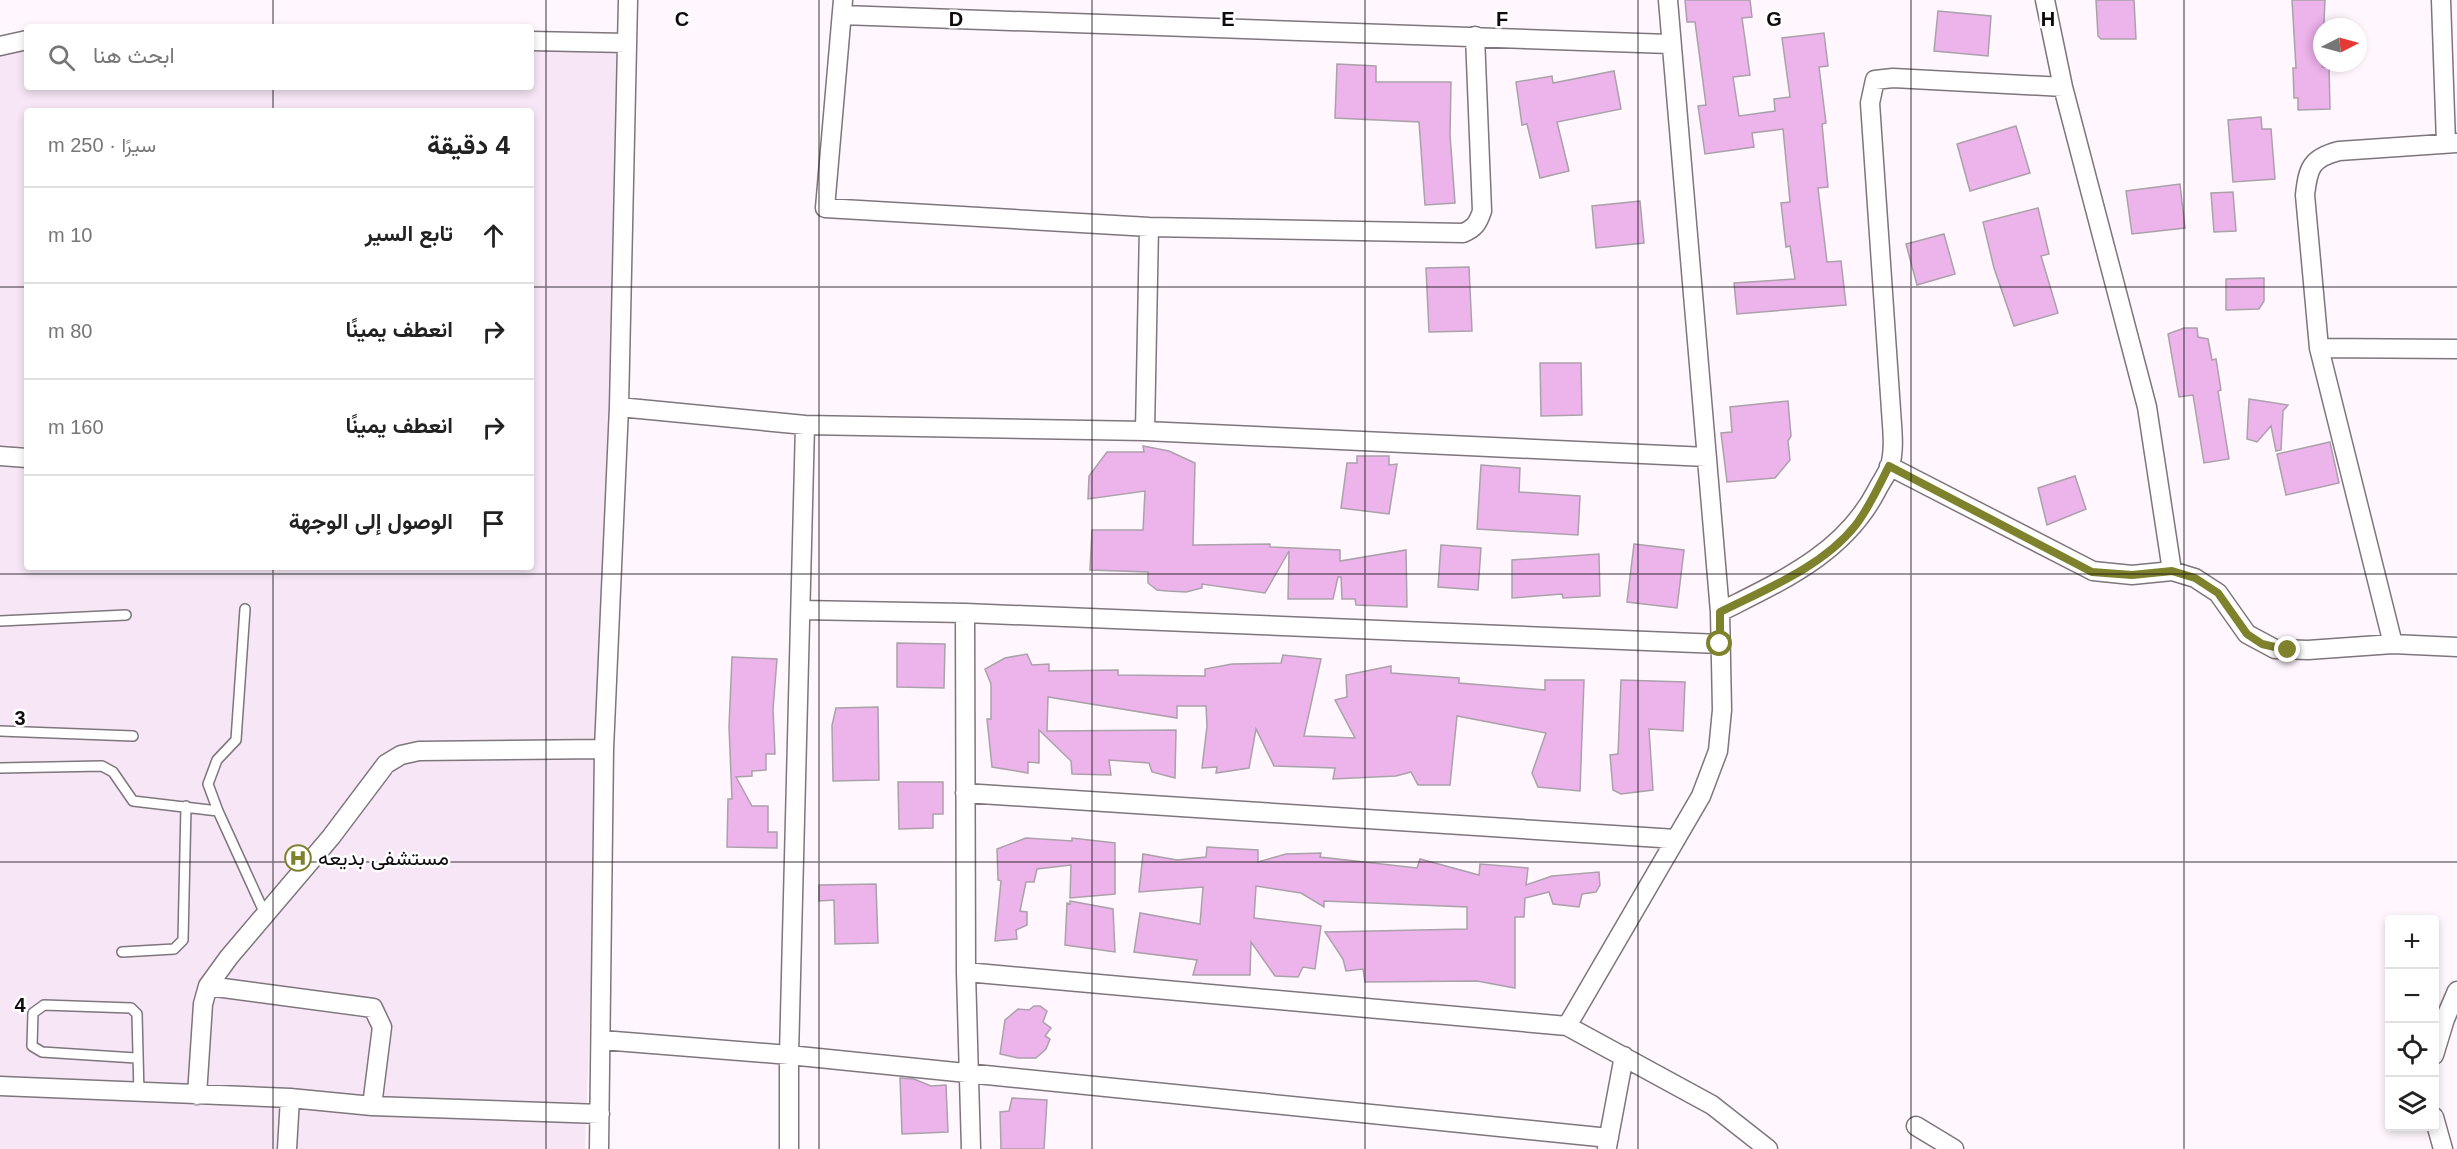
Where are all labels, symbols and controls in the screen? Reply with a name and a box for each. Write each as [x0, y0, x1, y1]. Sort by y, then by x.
text: C [675, 8, 689, 30]
text: D [949, 8, 963, 30]
text: E [1221, 8, 1235, 30]
text: F [1496, 8, 1508, 30]
text: G [1766, 8, 1782, 30]
text: H [2041, 8, 2055, 30]
north arrow [2313, 18, 2367, 72]
search box [24, 24, 534, 90]
icon: search [45, 41, 78, 74]
text: ابحث هنا [93, 43, 175, 68]
text: 4 دقيقة [427, 130, 510, 160]
text: سيرًا · 250 m [48, 134, 156, 156]
icon: ahead [477, 219, 510, 252]
text: تابع السير [365, 221, 453, 246]
text: 10 m [48, 224, 92, 246]
icon: right [477, 315, 510, 348]
text: انعطف يمينًا [345, 317, 453, 342]
text: 80 m [48, 320, 92, 342]
icon: right [477, 411, 510, 444]
text: انعطف يمينًا [345, 413, 453, 438]
text: 160 m [48, 416, 104, 438]
icon: arrive [477, 507, 510, 540]
text: الوصول إلى الوجهة [289, 509, 453, 534]
route start [1706, 630, 1732, 656]
route end [2274, 636, 2300, 662]
text: 3 [14, 707, 26, 729]
hospital icon: مستشفى بديعه [283, 843, 313, 873]
place label: مستشفى بديعه [318, 846, 449, 870]
map controls [2385, 915, 2439, 1131]
button: + [2385, 915, 2439, 969]
button: − [2385, 969, 2439, 1023]
text: 4 [14, 994, 26, 1016]
button: locate [2385, 1023, 2439, 1077]
button: layers [2385, 1077, 2439, 1131]

